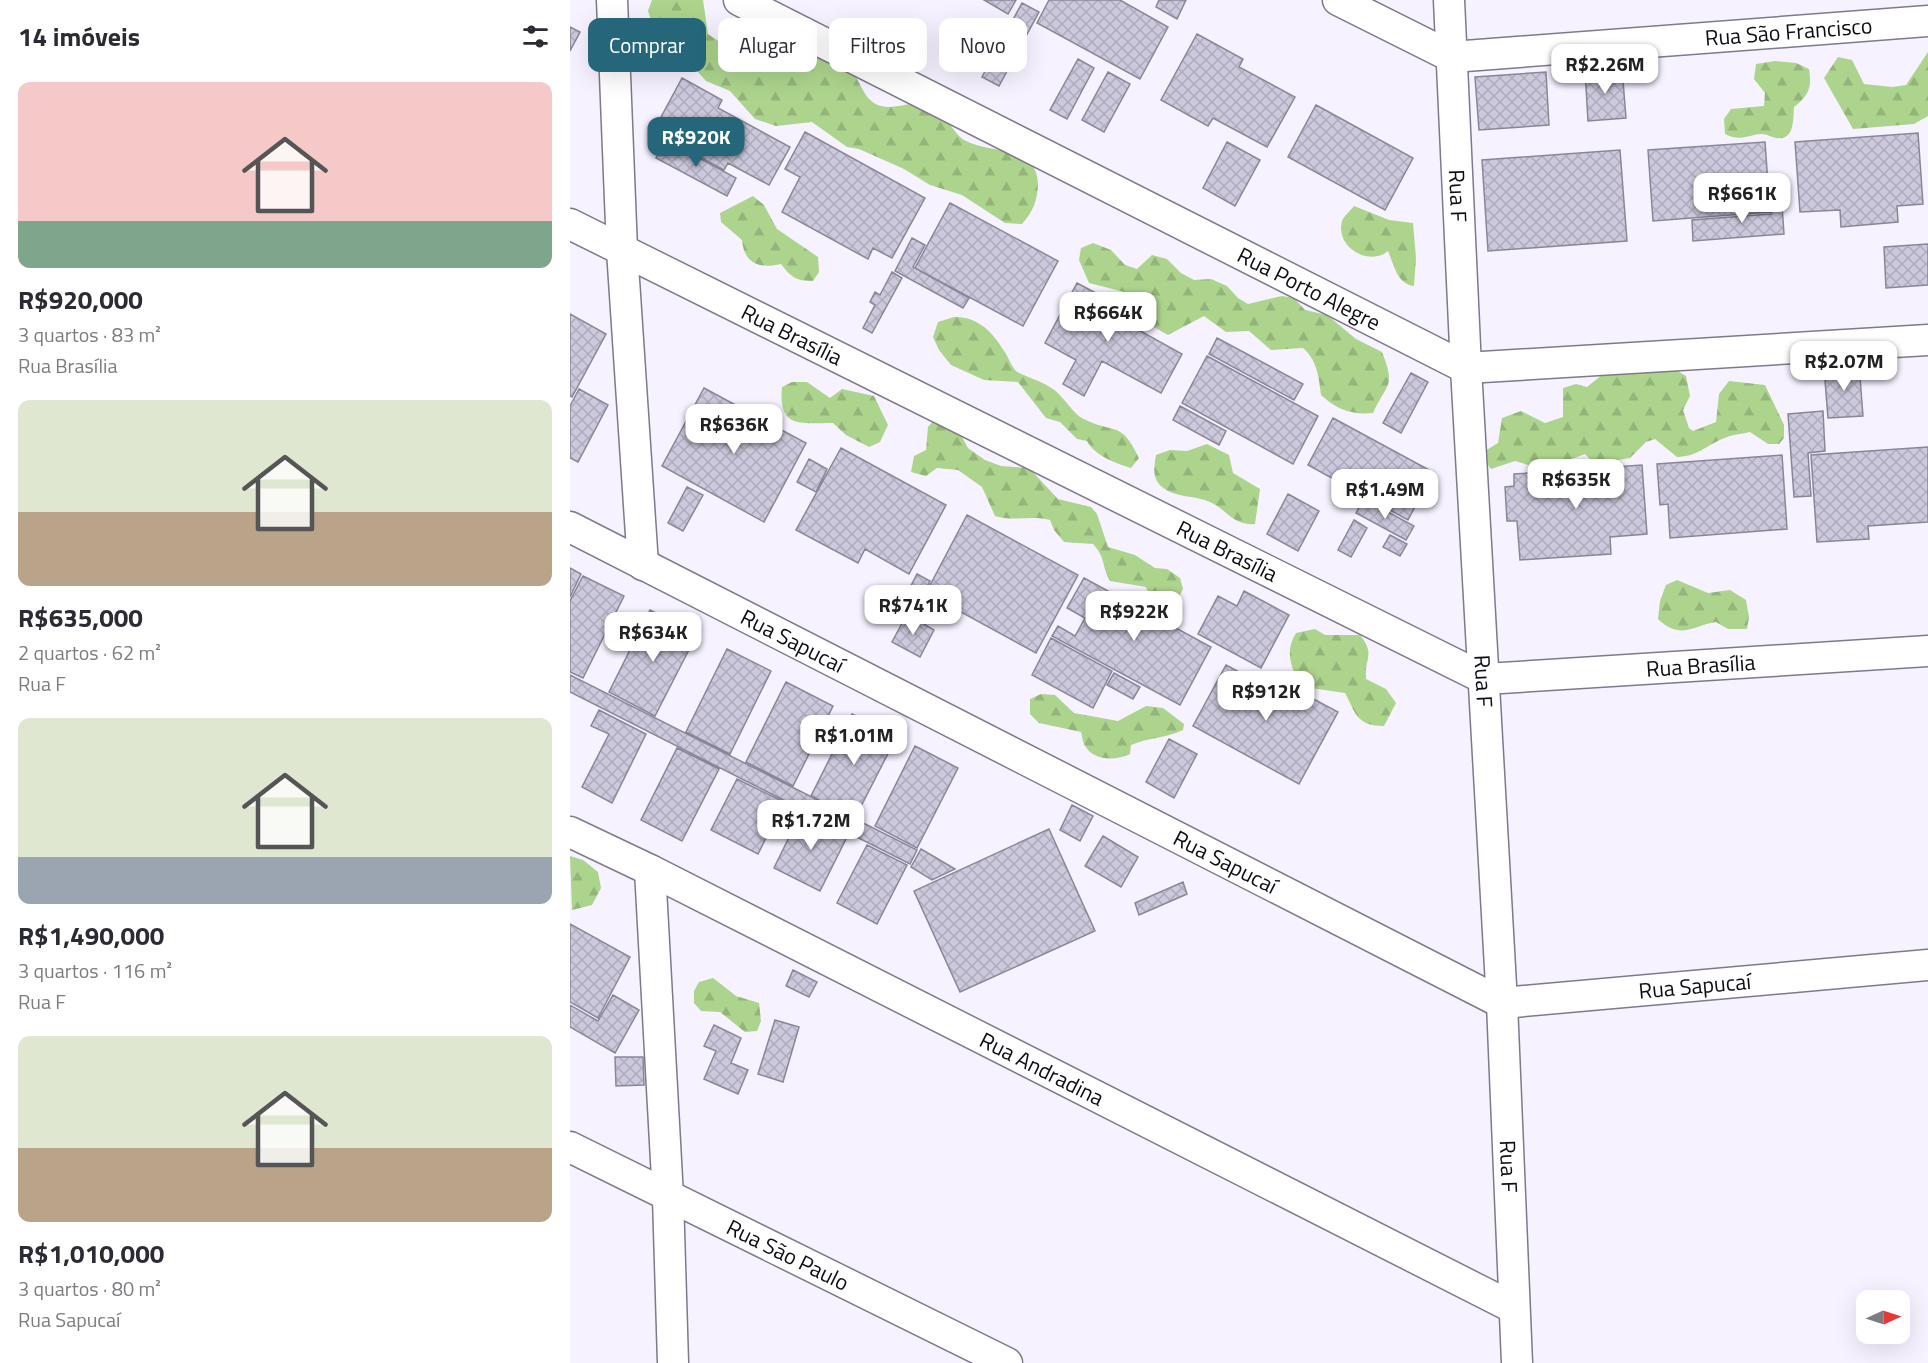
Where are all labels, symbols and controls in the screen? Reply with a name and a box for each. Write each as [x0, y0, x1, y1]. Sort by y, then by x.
street label: Rua São Francisco [1704, 8, 1874, 55]
text: 14 imóveis [18, 17, 140, 56]
chip: Comprar [588, 18, 706, 72]
chip: Alugar [718, 18, 817, 72]
chip: Filtros [829, 18, 927, 72]
chip: Novo [939, 18, 1027, 72]
icon: filters [519, 20, 552, 53]
pin: R$2.26M [1550, 44, 1660, 95]
text: R$2.26M [1565, 48, 1645, 79]
pin: R$920K [647, 117, 745, 168]
icon: home [231, 121, 339, 229]
text: R$920K [661, 121, 731, 152]
street label: Rua F [1440, 169, 1476, 223]
pin: R$661K [1693, 173, 1791, 224]
text: R$661K [1707, 177, 1777, 208]
street label: Rua Porto Alegre [1232, 238, 1387, 339]
text: R$920,000 [18, 280, 143, 319]
pin: R$664K [1059, 292, 1157, 343]
street label: Rua Brasília [735, 295, 849, 374]
text: R$664K [1073, 296, 1143, 327]
text: 3 quartos · 83 m² [18, 319, 161, 350]
pin: R$2.07M [1789, 341, 1899, 392]
text: R$2.07M [1804, 345, 1884, 376]
text: Rua Brasília [18, 350, 117, 381]
pin: R$636K [685, 404, 783, 455]
text: R$636K [699, 408, 769, 439]
icon: home [231, 439, 339, 547]
pin: R$635K [1527, 459, 1625, 510]
text: R$635K [1541, 463, 1611, 494]
pin: R$1.49M [1330, 469, 1440, 520]
text: R$1.49M [1345, 473, 1425, 504]
street label: Rua Brasília [1171, 511, 1284, 590]
pin: R$741K [864, 585, 962, 636]
text: R$741K [878, 589, 948, 620]
pin: R$922K [1085, 591, 1183, 642]
text: R$922K [1099, 595, 1169, 626]
text: R$635,000 [18, 598, 143, 637]
street label: Rua Sapucaí [735, 600, 853, 682]
pin: R$634K [604, 612, 702, 663]
text: R$634K [618, 616, 688, 647]
text: 2 quartos · 62 m² [18, 637, 161, 668]
street label: Rua Brasília [1645, 645, 1756, 686]
street label: Rua F [1465, 654, 1502, 708]
text: Rua F [18, 668, 66, 699]
pin: R$912K [1217, 671, 1315, 722]
text: R$912K [1231, 675, 1301, 706]
pin: R$1.01M [799, 715, 909, 766]
text: R$1.01M [814, 719, 894, 750]
icon: home [231, 757, 339, 865]
pin: R$1.72M [756, 800, 866, 851]
text: R$1.72M [771, 804, 851, 835]
street label: Rua Sapucaí [1168, 821, 1285, 904]
text: R$1,490,000 [18, 916, 164, 955]
text: 3 quartos · 116 m² [18, 955, 172, 986]
street label: Rua Sapucaí [1637, 964, 1755, 1008]
text: Rua F [18, 986, 66, 1017]
street label: Rua Andradina [974, 1023, 1110, 1115]
icon: home [231, 1075, 339, 1183]
street label: Rua F [1491, 1139, 1527, 1193]
street label: Rua São Paulo [721, 1210, 855, 1299]
text: R$1,010,000 [18, 1234, 164, 1273]
text: 3 quartos · 80 m² [18, 1273, 161, 1304]
north arrow [1856, 1290, 1910, 1344]
map controls [1856, 1290, 1910, 1344]
text: Rua Sapucaí [18, 1304, 120, 1335]

